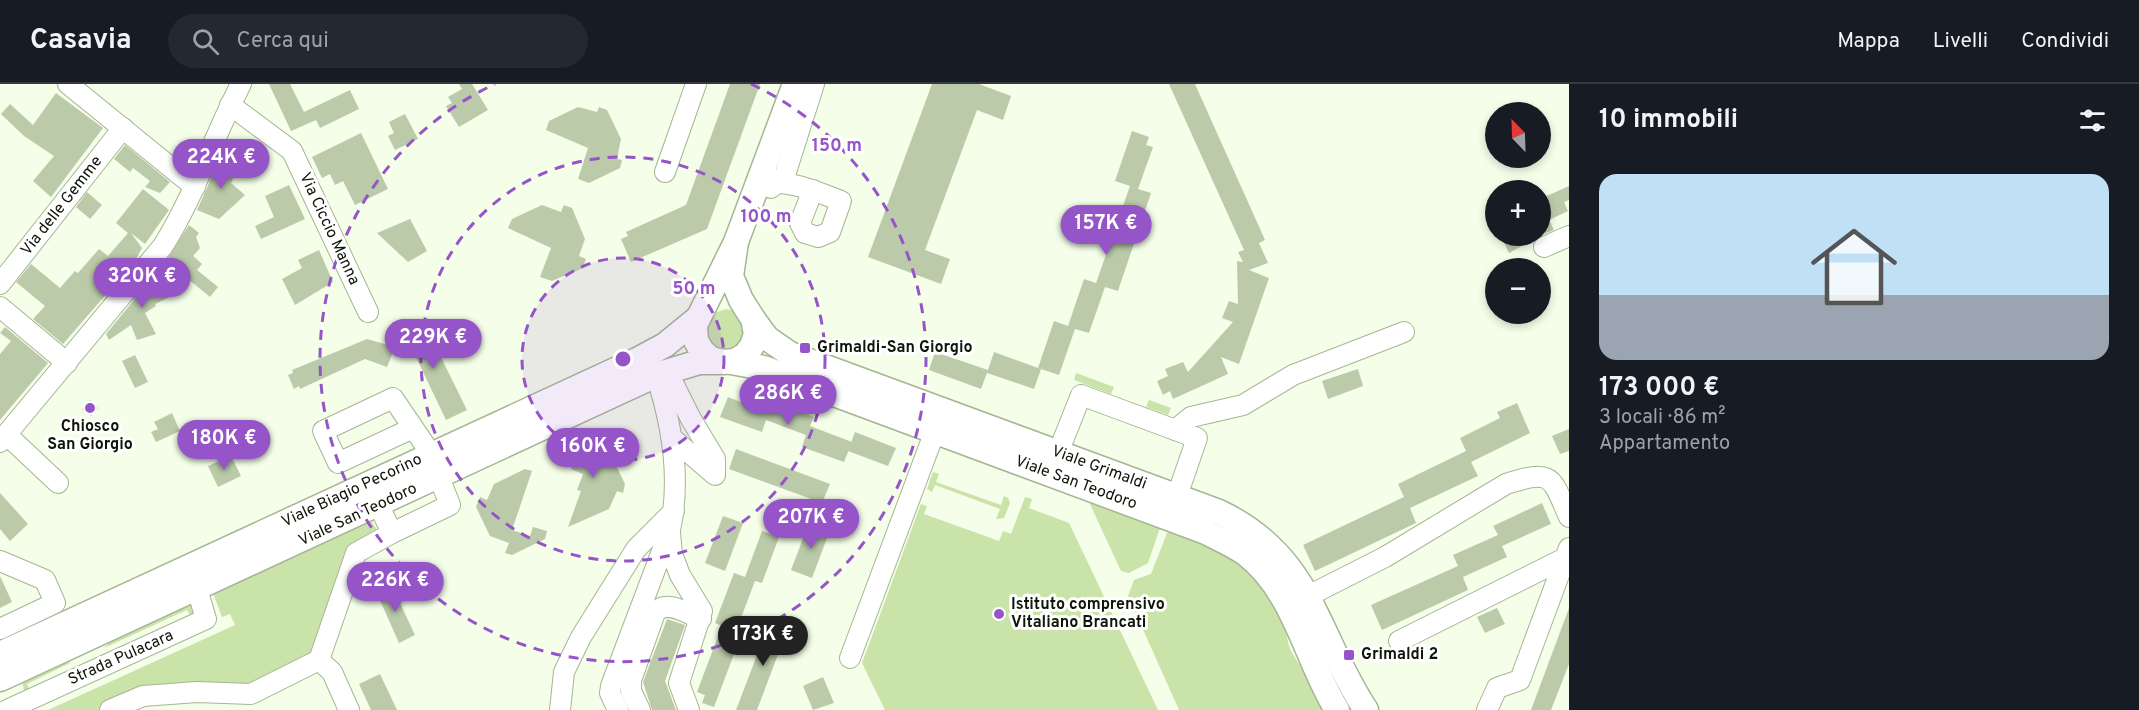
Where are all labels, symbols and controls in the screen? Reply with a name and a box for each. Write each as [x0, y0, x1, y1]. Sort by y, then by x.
search box [168, 14, 588, 68]
text: Casavia [30, 23, 132, 59]
icon: search [189, 25, 222, 58]
text: Cerca qui [237, 28, 329, 55]
text: Mappa [1837, 28, 1900, 55]
text: Livelli [1933, 28, 1988, 55]
text: Condividi [2021, 28, 2109, 55]
north arrow [1485, 102, 1551, 168]
map controls [1485, 102, 1551, 324]
text: 10 immobili [1599, 104, 1738, 137]
icon: filters [2076, 104, 2109, 137]
text: 150 m [812, 135, 862, 158]
pin: 224K € [172, 139, 270, 190]
text: 224K € [186, 145, 256, 171]
street label: Via delle Gemme [17, 152, 107, 260]
street label: Via Ciccio Manna [294, 170, 364, 288]
button: + [1485, 180, 1551, 246]
pin: 157K € [1057, 205, 1155, 256]
text: 100 m [740, 206, 792, 229]
text: 157K € [1075, 211, 1137, 237]
icon: home [1800, 213, 1908, 321]
pin: 320K € [93, 258, 191, 309]
button: − [1485, 258, 1551, 324]
text: 320K € [108, 264, 176, 290]
text: 50 m [672, 278, 716, 301]
pin: 229K € [384, 319, 482, 370]
text: 229K € [399, 325, 467, 351]
place label: Grimaldi-San Giorgio [817, 338, 973, 358]
marker: Grimaldi-San Giorgio [798, 341, 812, 355]
centre of rings [613, 349, 633, 369]
text: 173 000 € [1599, 372, 1719, 405]
pin: 286K € [739, 375, 837, 426]
text: 286K € [754, 381, 822, 407]
marker: Chiosco San Giorgio [83, 401, 97, 415]
text: 3 locali · 86 m² [1599, 405, 1726, 431]
place label: Chiosco San Giorgio [47, 417, 133, 455]
pin: 180K € [175, 420, 273, 471]
text: 180K € [191, 426, 257, 452]
pin: 160K € [544, 428, 642, 479]
text: Appartamento [1599, 431, 1730, 457]
text: 160K € [560, 434, 626, 460]
street label: Viale Grimaldi [1049, 442, 1149, 494]
street label: Viale Biagio Pecorino [279, 450, 426, 532]
street label: Viale San Teodoro [1012, 452, 1140, 514]
street label: Viale San Teodoro [296, 479, 420, 551]
pin: 207K € [762, 499, 860, 550]
text: 207K € [777, 505, 845, 531]
pin: 226K € [346, 562, 444, 613]
text: 226K € [361, 568, 429, 594]
place label: Istituto comprensivo Vitaliano Brancati [1011, 595, 1165, 633]
marker: Istituto comprensivo Vitaliano Brancati [992, 607, 1006, 621]
pin: 173K € [714, 616, 812, 667]
text: 173K € [732, 622, 794, 648]
street label: Strada Pulacara [65, 626, 177, 690]
place label: Grimaldi 2 [1361, 645, 1438, 665]
marker: Grimaldi 2 [1342, 648, 1356, 662]

